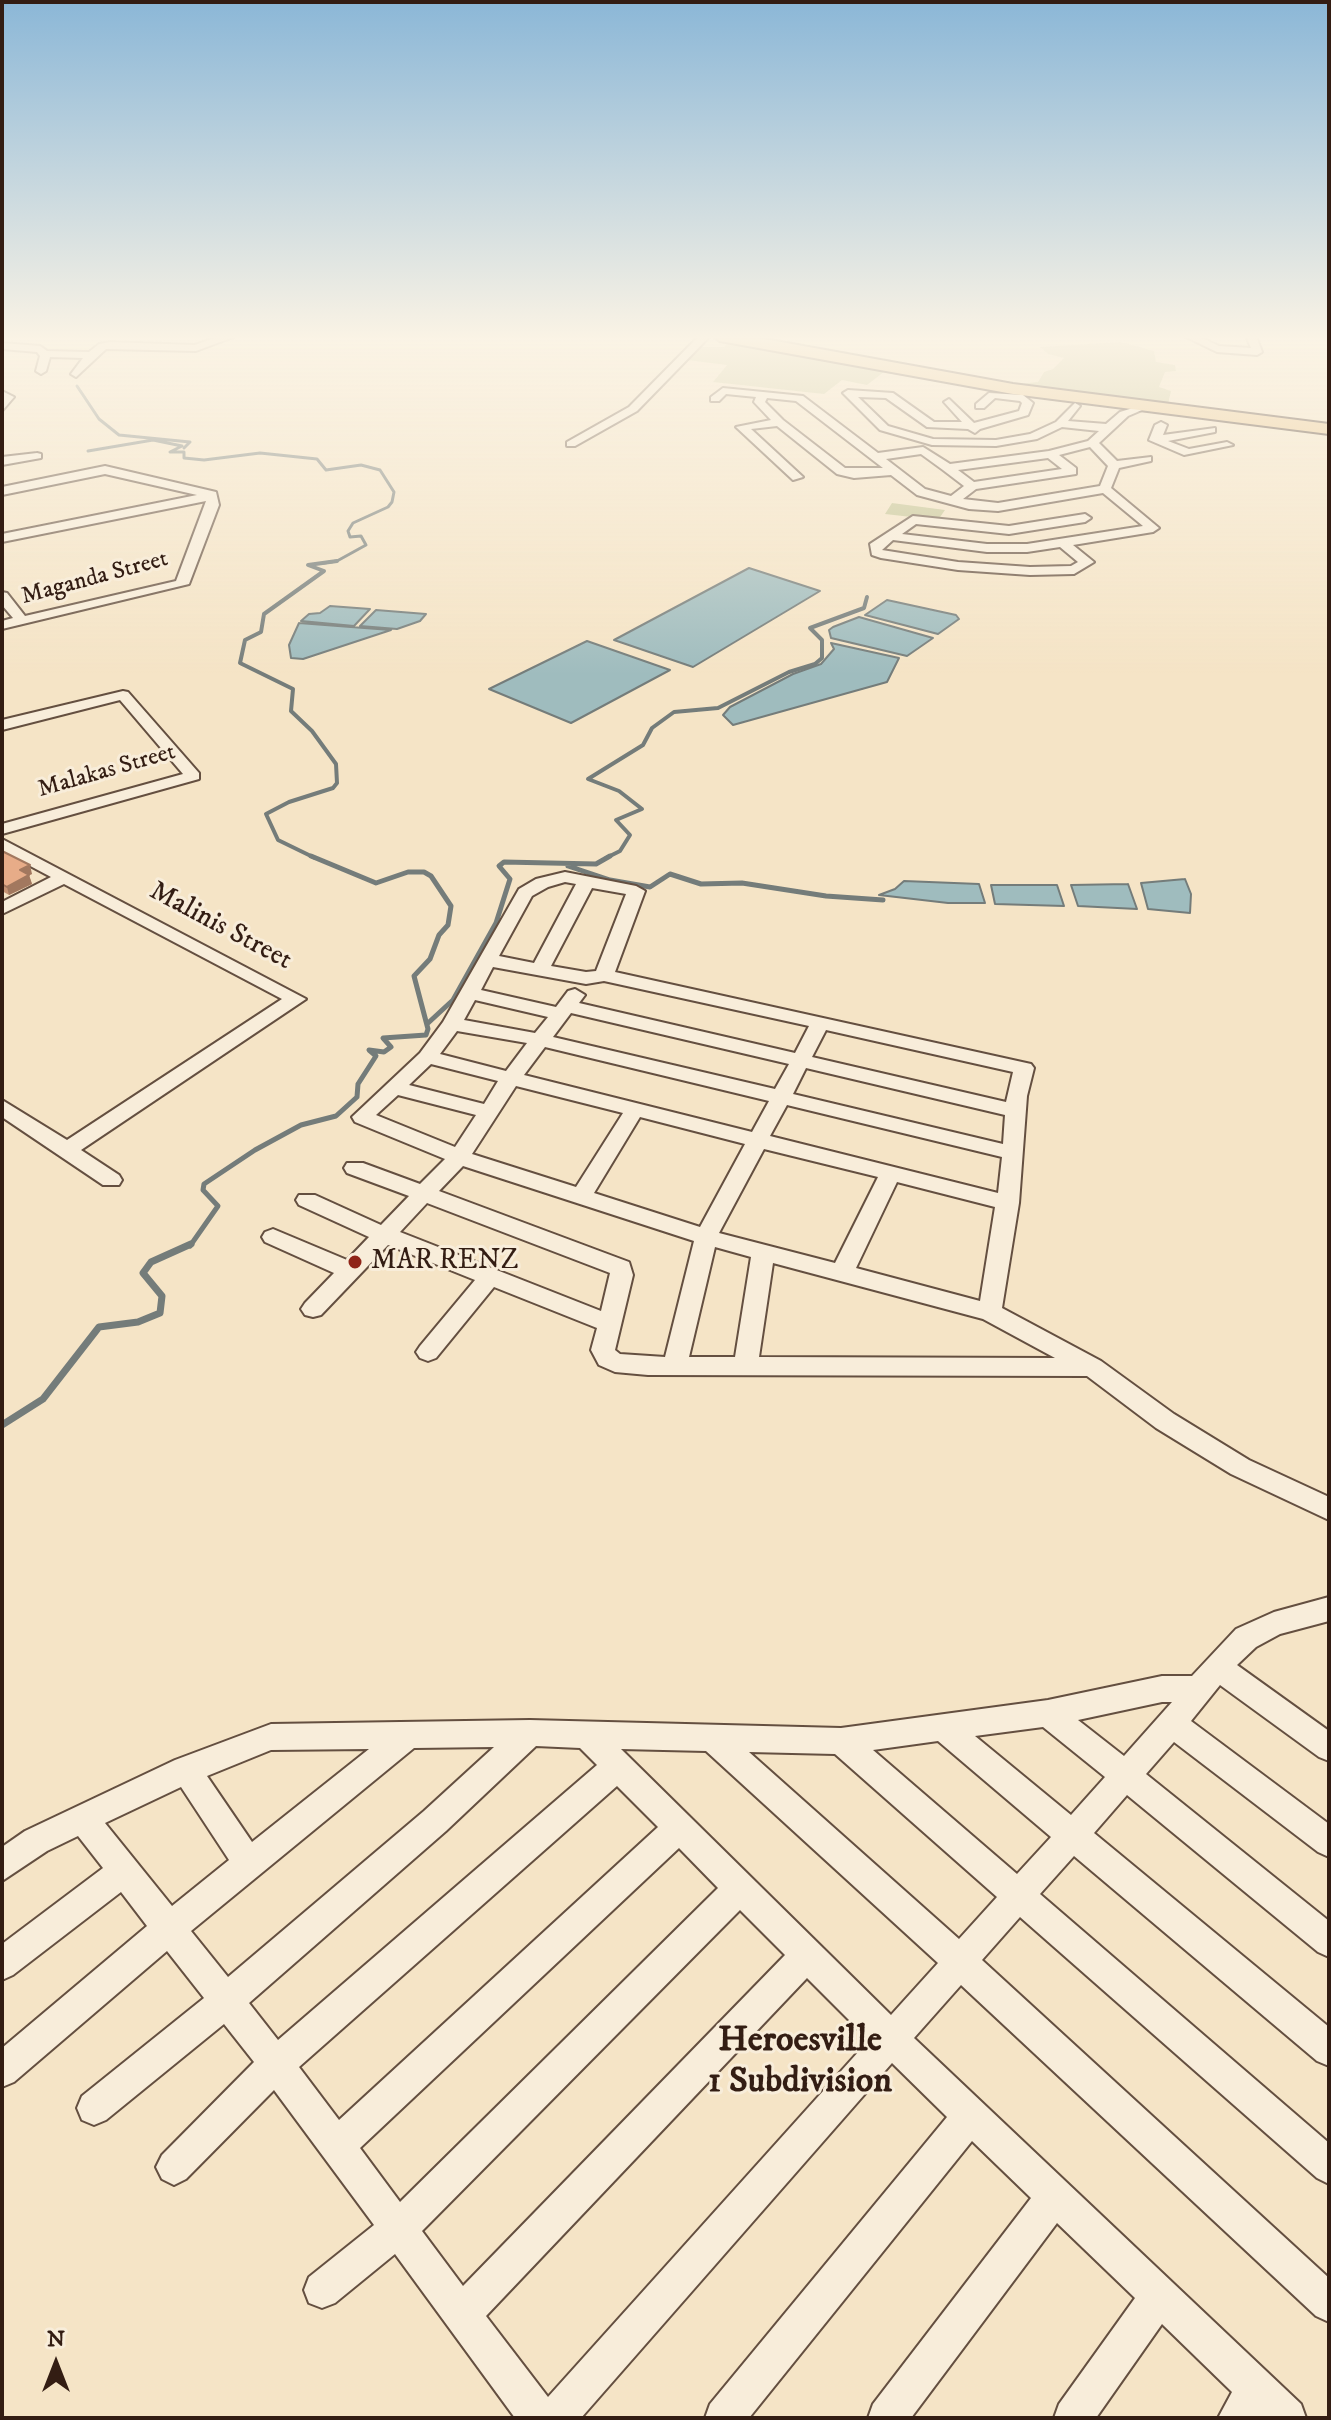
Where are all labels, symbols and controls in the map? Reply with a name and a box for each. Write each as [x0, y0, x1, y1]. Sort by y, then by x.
street label: Maganda Street [19, 546, 171, 612]
street label: Malakas Street [35, 739, 179, 805]
street label: Malinis Street [143, 875, 297, 979]
place label: MAR RENZ [371, 1245, 518, 1279]
marker: MAR RENZ [346, 1253, 364, 1271]
district label: Heroesville 1 Subdivision [708, 2021, 892, 2106]
north arrow [16, 2324, 96, 2404]
text: N [47, 2326, 65, 2353]

